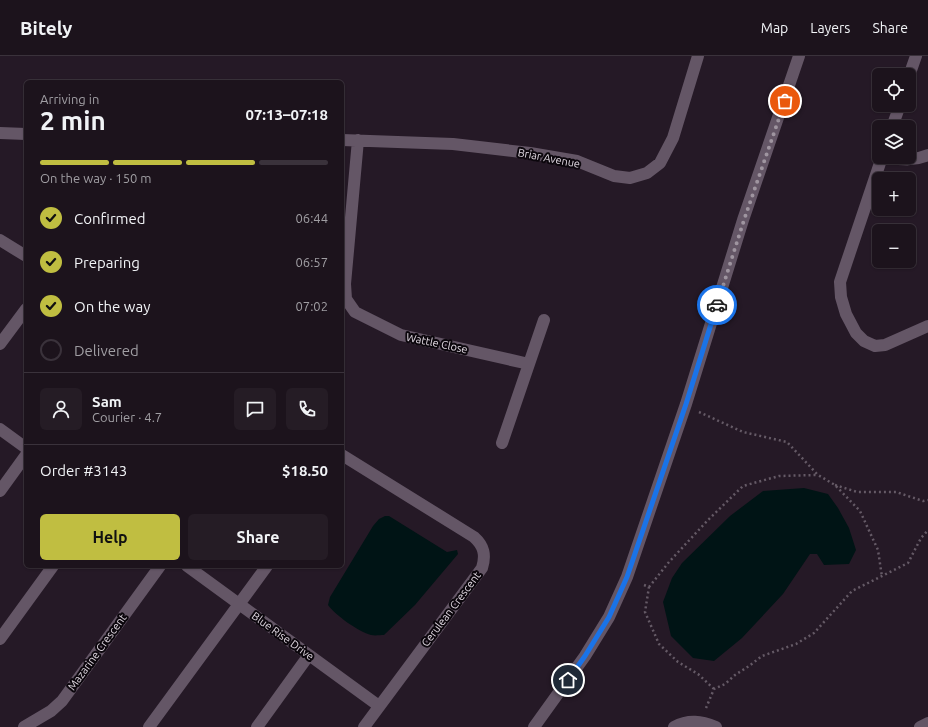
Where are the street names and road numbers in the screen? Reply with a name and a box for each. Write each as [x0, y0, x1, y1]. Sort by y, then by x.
street label: Briar Avenue [517, 146, 581, 170]
street label: Wattle Close [405, 331, 469, 355]
street label: Cerulean Crescent [419, 569, 483, 649]
street label: Blue Rise Drive [250, 609, 316, 663]
street label: Mazarine Crescent [65, 611, 129, 692]

